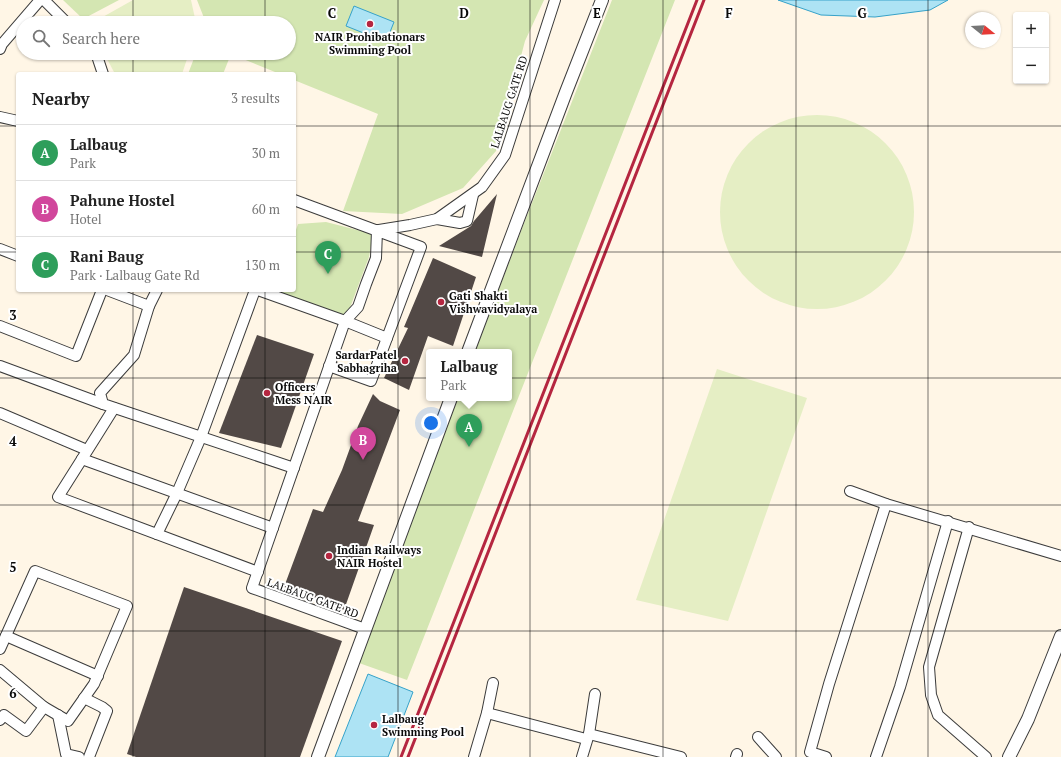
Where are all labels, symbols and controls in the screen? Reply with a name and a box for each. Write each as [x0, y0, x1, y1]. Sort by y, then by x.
text: C [328, 4, 336, 22]
text: D [459, 4, 469, 22]
text: E [593, 4, 601, 22]
text: F [725, 4, 733, 22]
text: G [857, 4, 867, 22]
north arrow [965, 12, 1001, 48]
map controls [1013, 12, 1049, 84]
button: + [1013, 12, 1049, 48]
search box [16, 16, 296, 60]
marker: NAIR Prohibationars Swimming Pool [365, 19, 375, 29]
icon: search [30, 27, 52, 49]
text: Search here [62, 28, 140, 48]
place label: NAIR Prohibationars Swimming Pool [315, 30, 425, 57]
button: − [1013, 48, 1049, 84]
street label: LALBAUG GATE RD [487, 54, 531, 150]
text: Nearby [32, 87, 90, 110]
text: 3 results [231, 89, 280, 107]
text: Lalbaug [70, 134, 127, 154]
text: A [40, 144, 50, 162]
text: 30 m [252, 144, 280, 162]
text: Park [70, 154, 96, 172]
text: Pahune Hostel [70, 190, 175, 210]
text: B [41, 200, 49, 218]
text: 60 m [252, 200, 280, 218]
text: Hotel [70, 210, 102, 228]
pin: C [315, 241, 341, 274]
text: Rani Baug [70, 246, 143, 266]
text: C [41, 256, 49, 274]
text: 130 m [245, 256, 280, 274]
text: Park · Lalbaug Gate Rd [70, 266, 200, 284]
place label: Gati Shakti Vishwavidyalaya [449, 289, 537, 316]
marker: Gati Shakti Vishwavidyalaya [436, 297, 446, 307]
text: 3 [9, 306, 17, 324]
place label: SardarPatel Sabhagriha [335, 348, 397, 375]
popup [426, 349, 512, 401]
marker: SardarPatel Sabhagriha [400, 356, 410, 366]
text: Lalbaug [440, 356, 498, 376]
text: Park [440, 376, 466, 394]
place label: Officers Mess NAIR [275, 380, 332, 407]
marker: Officers Mess NAIR [262, 388, 272, 398]
your location [421, 413, 441, 433]
pin: A [456, 414, 482, 447]
pin: B [350, 427, 376, 460]
text: 4 [9, 432, 17, 450]
place label: Indian Railways NAIR Hostel [337, 543, 421, 570]
marker: Indian Railways NAIR Hostel [324, 551, 334, 561]
text: 5 [9, 558, 17, 576]
street label: LALBAUG GATE RD [265, 575, 361, 621]
text: 6 [9, 684, 17, 702]
place label: Lalbaug Swimming Pool [382, 712, 464, 739]
marker: Lalbaug Swimming Pool [369, 720, 379, 730]

